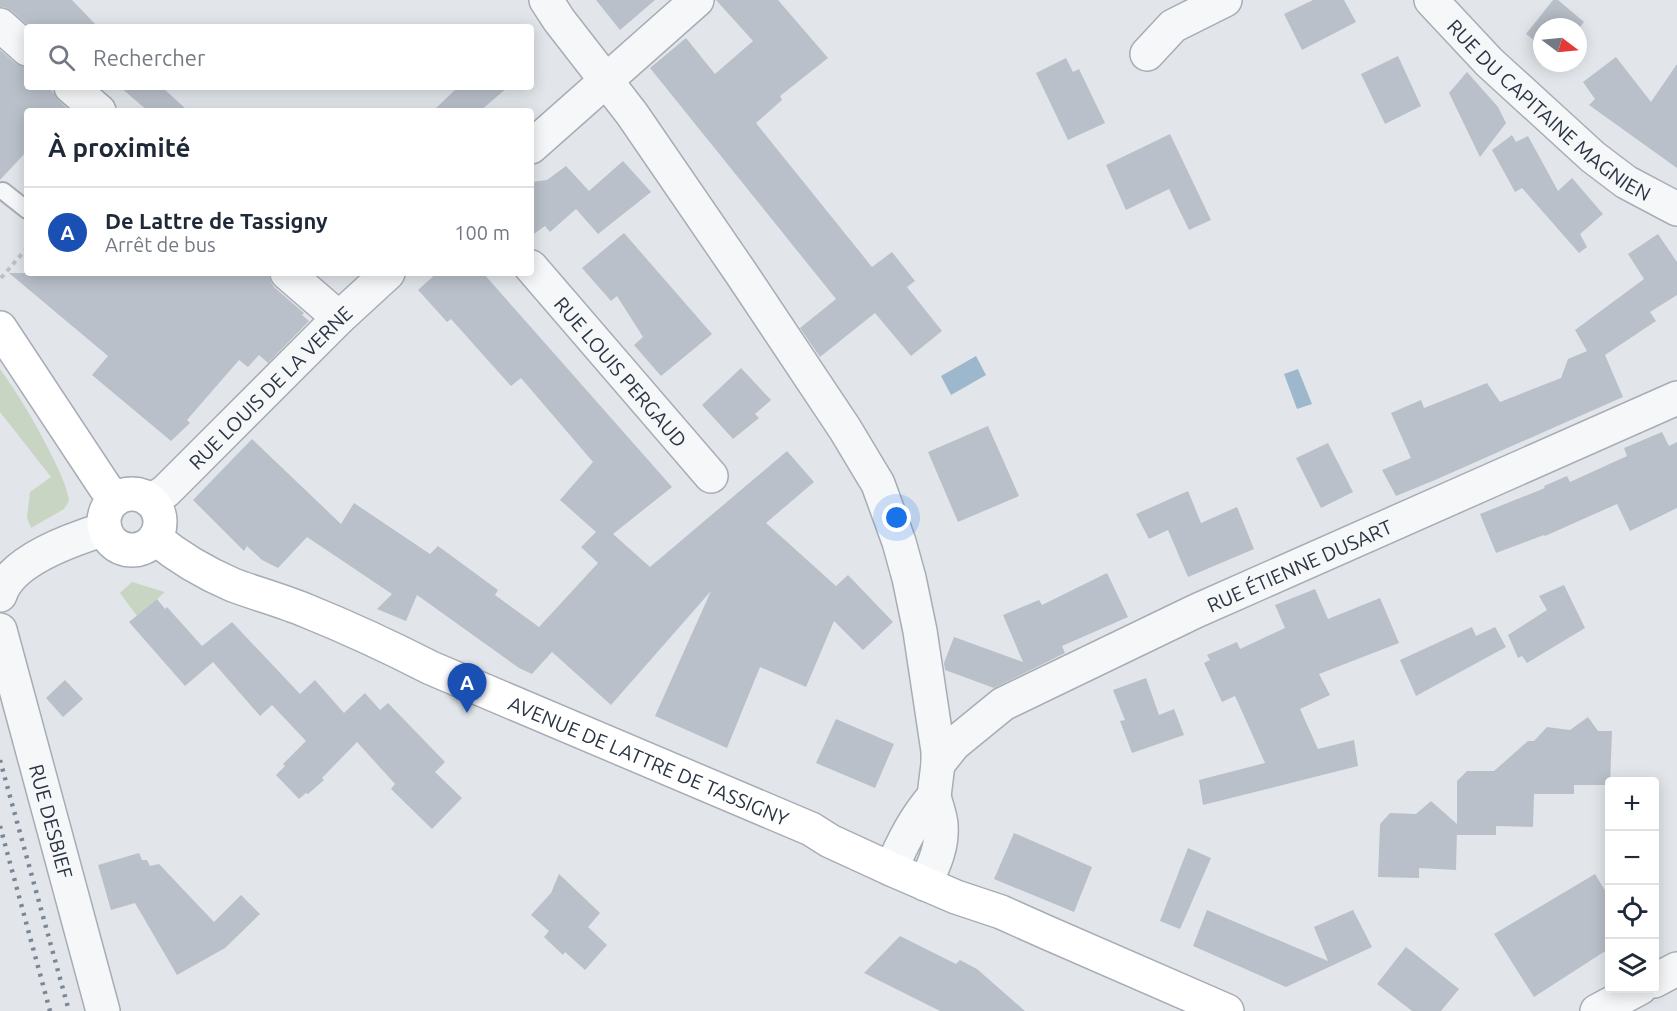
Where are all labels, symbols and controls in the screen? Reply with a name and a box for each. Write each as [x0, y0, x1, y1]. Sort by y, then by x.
street label: RUE DU CAPITAINE MAGNIEN [1443, 14, 1655, 205]
north arrow [1533, 18, 1587, 72]
search box [24, 24, 534, 90]
icon: search [45, 41, 78, 74]
text: Rechercher [93, 45, 205, 70]
text: À proximité [48, 133, 190, 162]
text: De Lattre de Tassigny [105, 208, 328, 233]
text: A [60, 221, 75, 244]
text: 100 m [454, 221, 510, 244]
text: Arrêt de bus [105, 233, 216, 256]
street label: RUE LOUIS PERGAUD [550, 292, 692, 451]
street label: RUE LOUIS DE LA VERNE [184, 301, 356, 473]
your location [882, 503, 911, 532]
street label: RUE ÉTIENNE DUSART [1203, 514, 1395, 616]
pin: A [448, 664, 486, 713]
street label: AVENUE DE LATTRE DE TASSIGNY [505, 691, 793, 830]
street label: RUE DESBIEF [25, 761, 78, 881]
map controls [1605, 777, 1659, 993]
button: + [1605, 777, 1659, 831]
button: − [1605, 831, 1659, 885]
button: locate [1605, 885, 1659, 939]
button: layers [1605, 939, 1659, 993]

